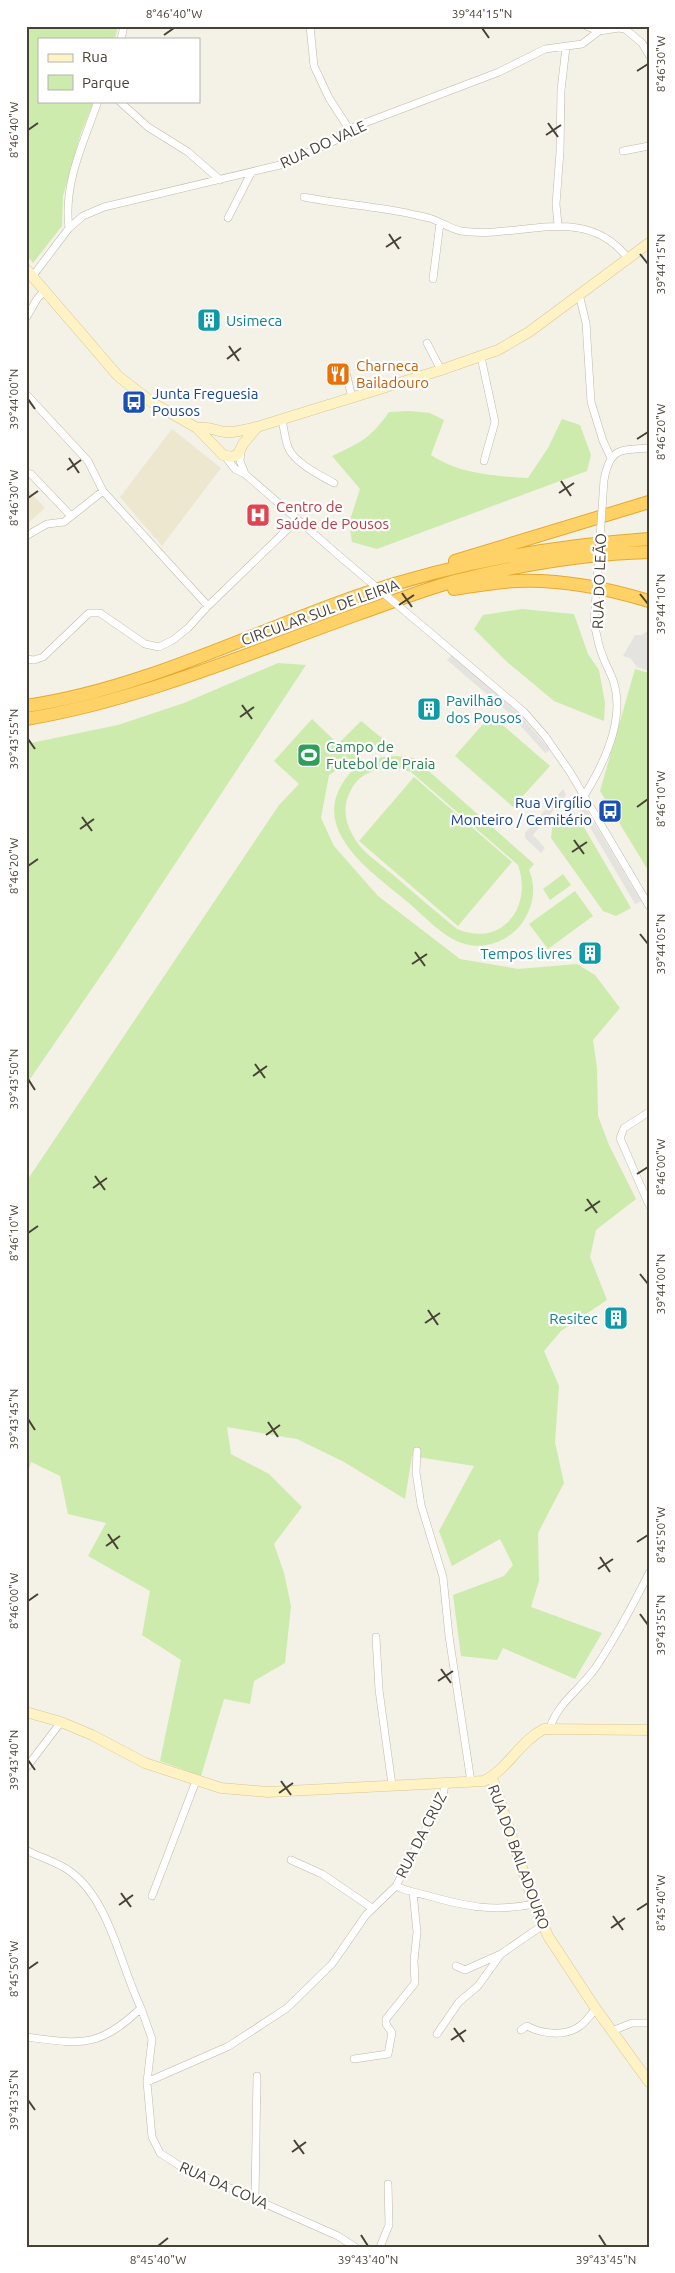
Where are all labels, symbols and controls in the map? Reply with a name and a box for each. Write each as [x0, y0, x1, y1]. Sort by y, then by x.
text: 8°46'40"W [146, 7, 202, 20]
text: 39°44'15"N [452, 7, 512, 20]
text: 8°46'30"W [654, 36, 667, 92]
legend [38, 38, 200, 102]
text: Rua [82, 48, 108, 65]
text: Parque [82, 74, 130, 91]
text: 8°46'40"W [7, 102, 20, 158]
street label: RUA DO VALE [277, 117, 369, 171]
text: 39°44'15"N [654, 234, 667, 294]
building icon: Usimeca [196, 307, 222, 333]
place label: Usimeca [226, 312, 282, 329]
place label: Charneca Bailadouro [356, 357, 429, 391]
restaurant icon: Charneca Bailadouro [325, 361, 351, 387]
text: 39°44'00"N [7, 369, 20, 429]
place label: Junta Freguesia Pousos [152, 385, 258, 419]
bus stop icon: Junta Freguesia Pousos [121, 389, 147, 415]
text: 8°46'20"W [654, 404, 667, 460]
text: 8°46'30"W [7, 470, 20, 526]
place label: Centro de Saúde de Pousos [276, 498, 389, 532]
hospital icon: Centro de Saúde de Pousos [245, 502, 271, 528]
street label: RUA DO LEÃO [589, 533, 609, 629]
text: 39°44'10"N [654, 574, 667, 634]
street label: CIRCULAR SUL DE LEIRIA [239, 575, 401, 649]
place label: Pavilhão dos Pousos [446, 692, 521, 726]
building icon: Pavilhão dos Pousos [416, 696, 442, 722]
text: 39°43'55"N [7, 709, 20, 769]
place label: Campo de Futebol de Praia [326, 738, 436, 772]
sports icon: Campo de Futebol de Praia [296, 742, 322, 768]
text: 8°46'10"W [654, 771, 667, 827]
place label: Rua Virgílio Monteiro / Cemitério [451, 794, 592, 828]
bus stop icon: Rua Virgílio Monteiro / Cemitério [597, 798, 623, 824]
text: 8°46'20"W [7, 838, 20, 894]
text: 39°44'05"N [654, 914, 667, 974]
building icon: Tempos livres [577, 940, 603, 966]
place label: Tempos livres [480, 945, 572, 962]
text: 39°43'50"N [7, 1049, 20, 1109]
text: 8°46'00"W [654, 1139, 667, 1195]
text: 8°46'10"W [7, 1205, 20, 1261]
text: 39°44'00"N [654, 1254, 667, 1314]
building icon: Resitec [603, 1305, 629, 1331]
place label: Resitec [549, 1310, 598, 1327]
text: 39°43'45"N [7, 1389, 20, 1449]
text: 8°45'50"W [654, 1507, 667, 1563]
text: 8°46'00"W [7, 1573, 20, 1629]
text: 39°43'55"N [654, 1595, 667, 1655]
text: 39°43'40"N [7, 1730, 20, 1790]
street label: RUA DO BAILADOURO [485, 1782, 553, 1932]
street label: RUA DA CRUZ [392, 1789, 450, 1881]
text: 8°45'40"W [654, 1875, 667, 1931]
text: 8°45'50"W [7, 1941, 20, 1997]
text: 39°43'35"N [7, 2070, 20, 2130]
street label: RUA DA COVA [177, 2158, 271, 2212]
text: 8°45'40"W [130, 2253, 186, 2266]
text: 39°43'40"N [338, 2253, 398, 2266]
text: 39°43'45"N [576, 2253, 636, 2266]

